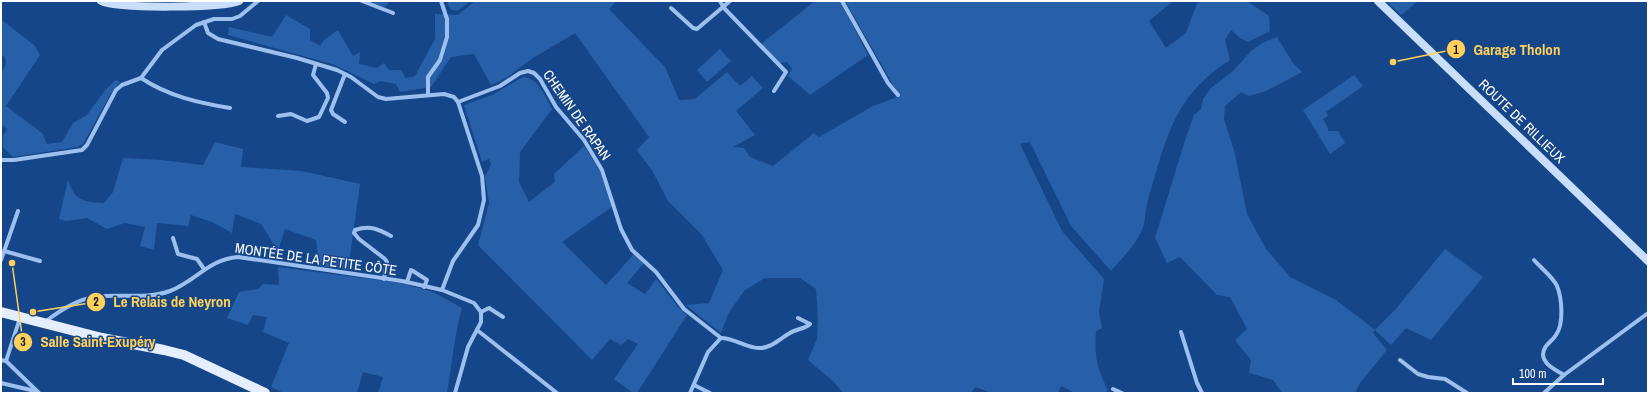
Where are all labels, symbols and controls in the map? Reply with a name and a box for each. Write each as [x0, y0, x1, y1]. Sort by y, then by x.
callout: Garage Tholon [1446, 36, 1569, 63]
text: Garage Tholon [1474, 39, 1560, 60]
text: 1 [1453, 42, 1459, 58]
street label: CHEMIN DE RAPAN [539, 66, 615, 164]
street label: ROUTE DE RILLIEUX [1475, 75, 1569, 167]
street label: MONTÉE DE LA PETITE CÔTE [234, 239, 398, 279]
callout: Le Relais de Neyron [86, 289, 239, 316]
text: Le Relais de Neyron [113, 291, 231, 312]
text: 2 [93, 294, 99, 310]
callout: Salle Saint-Exupéry [13, 328, 164, 355]
text: Salle Saint-Exupéry [41, 331, 156, 352]
text: 3 [20, 334, 26, 350]
scale bar [1513, 360, 1603, 386]
text: 100 m [1519, 366, 1546, 382]

